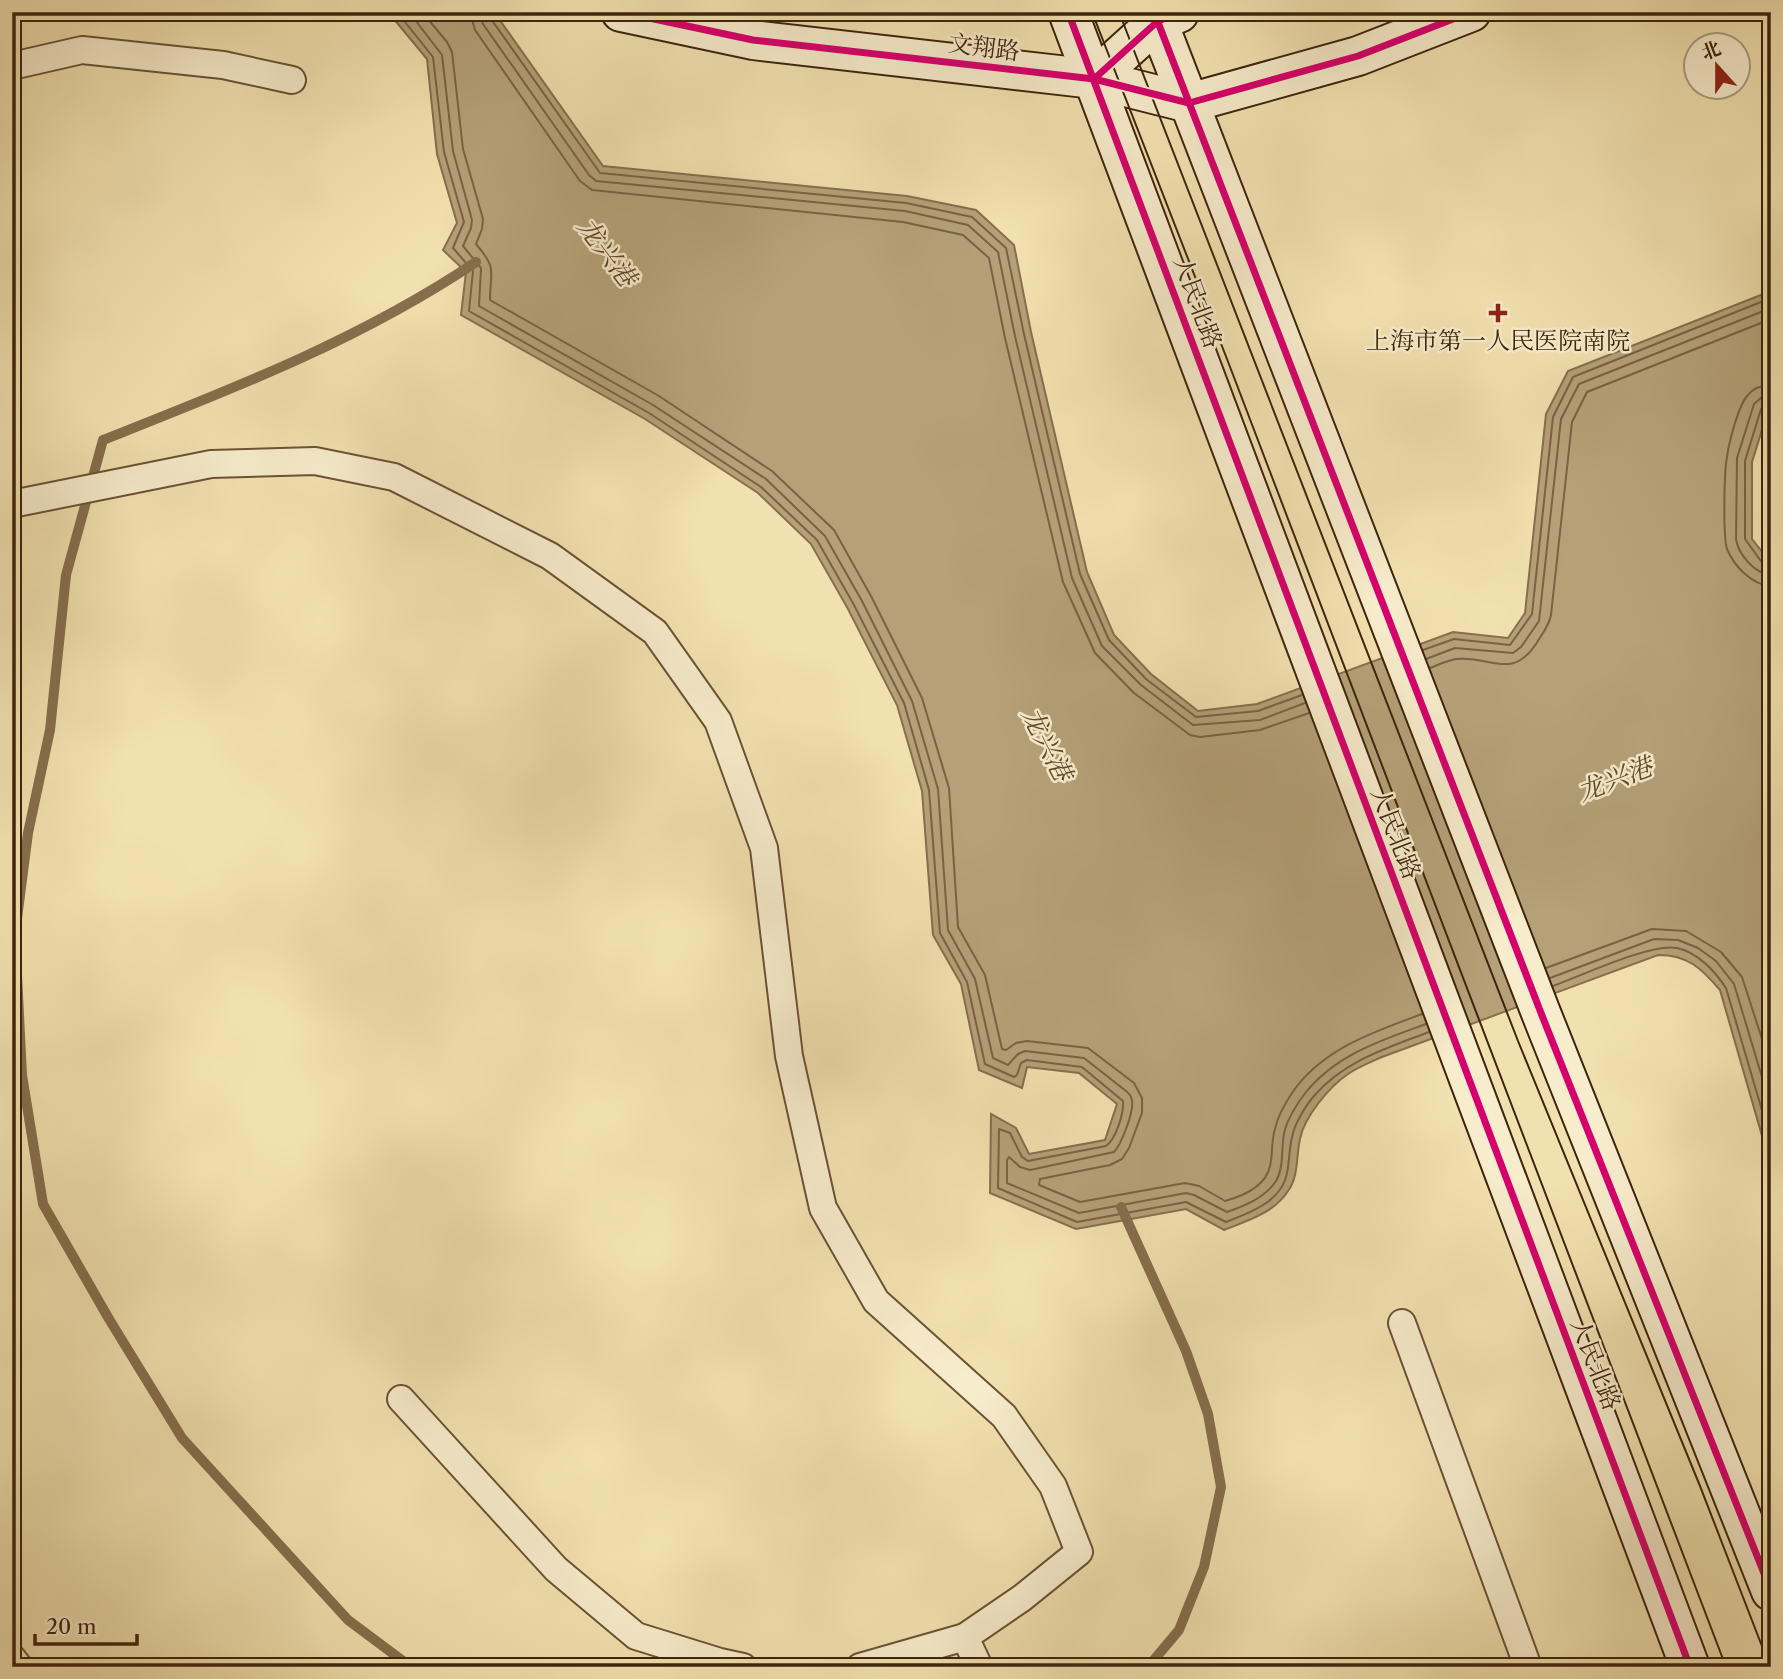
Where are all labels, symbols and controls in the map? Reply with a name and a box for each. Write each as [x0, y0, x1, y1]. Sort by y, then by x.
street label: 文翔路 [947, 28, 1021, 66]
north arrow [1682, 32, 1752, 102]
text: 北 [1698, 36, 1724, 65]
water label: 龙兴港 [571, 211, 645, 295]
street label: 人民北路 [1168, 252, 1228, 352]
marker: 上海市第一人民医院南院 [1488, 303, 1508, 323]
place label: 上海市第一人民医院南院 [1366, 326, 1630, 355]
water label: 龙兴港 [1015, 702, 1080, 789]
water label: 龙兴港 [1573, 749, 1660, 808]
street label: 人民北路 [1365, 783, 1427, 883]
street label: 人民北路 [1565, 1314, 1627, 1414]
scale bar [35, 1602, 136, 1646]
text: 20 m [46, 1614, 97, 1639]

